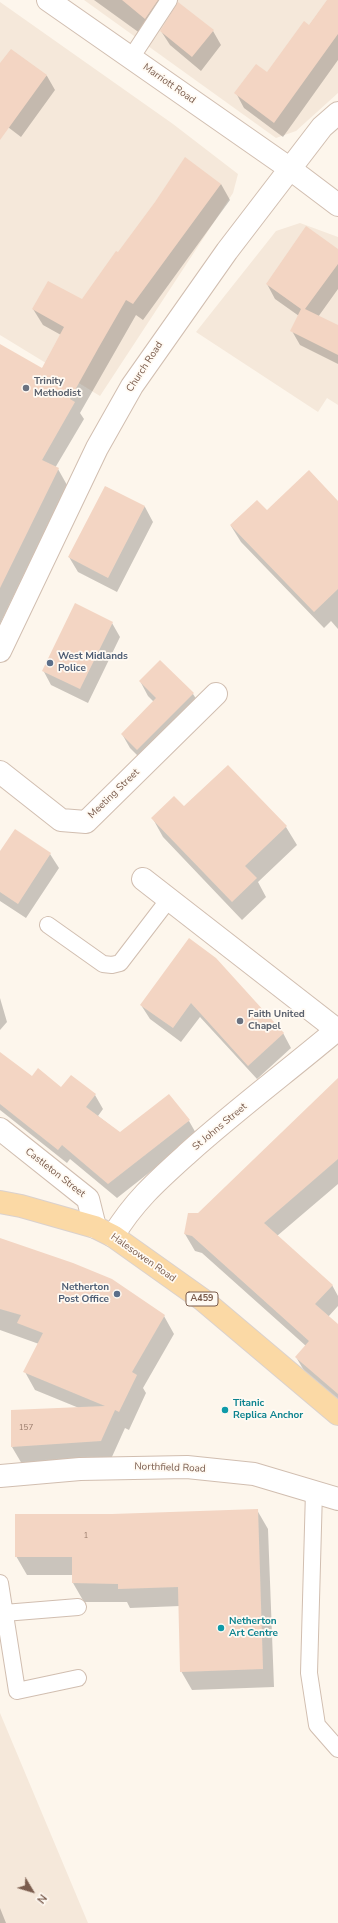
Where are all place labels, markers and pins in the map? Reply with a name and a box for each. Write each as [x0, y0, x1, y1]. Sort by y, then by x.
place label: Trinity Methodist [34, 376, 81, 400]
marker: Trinity Methodist [21, 383, 31, 393]
place label: West Midlands Police [58, 651, 128, 674]
marker: West Midlands Police [45, 658, 55, 668]
place label: Faith United Chapel [248, 1009, 305, 1032]
marker: Faith United Chapel [235, 1016, 245, 1026]
place label: Netherton Post Office [58, 1282, 109, 1306]
marker: Netherton Post Office [112, 1289, 122, 1299]
place label: Titanic Replica Anchor [233, 1398, 303, 1422]
marker: Titanic Replica Anchor [220, 1405, 230, 1415]
place label: Netherton Art Centre [229, 1616, 278, 1640]
marker: Netherton Art Centre [216, 1623, 226, 1633]

